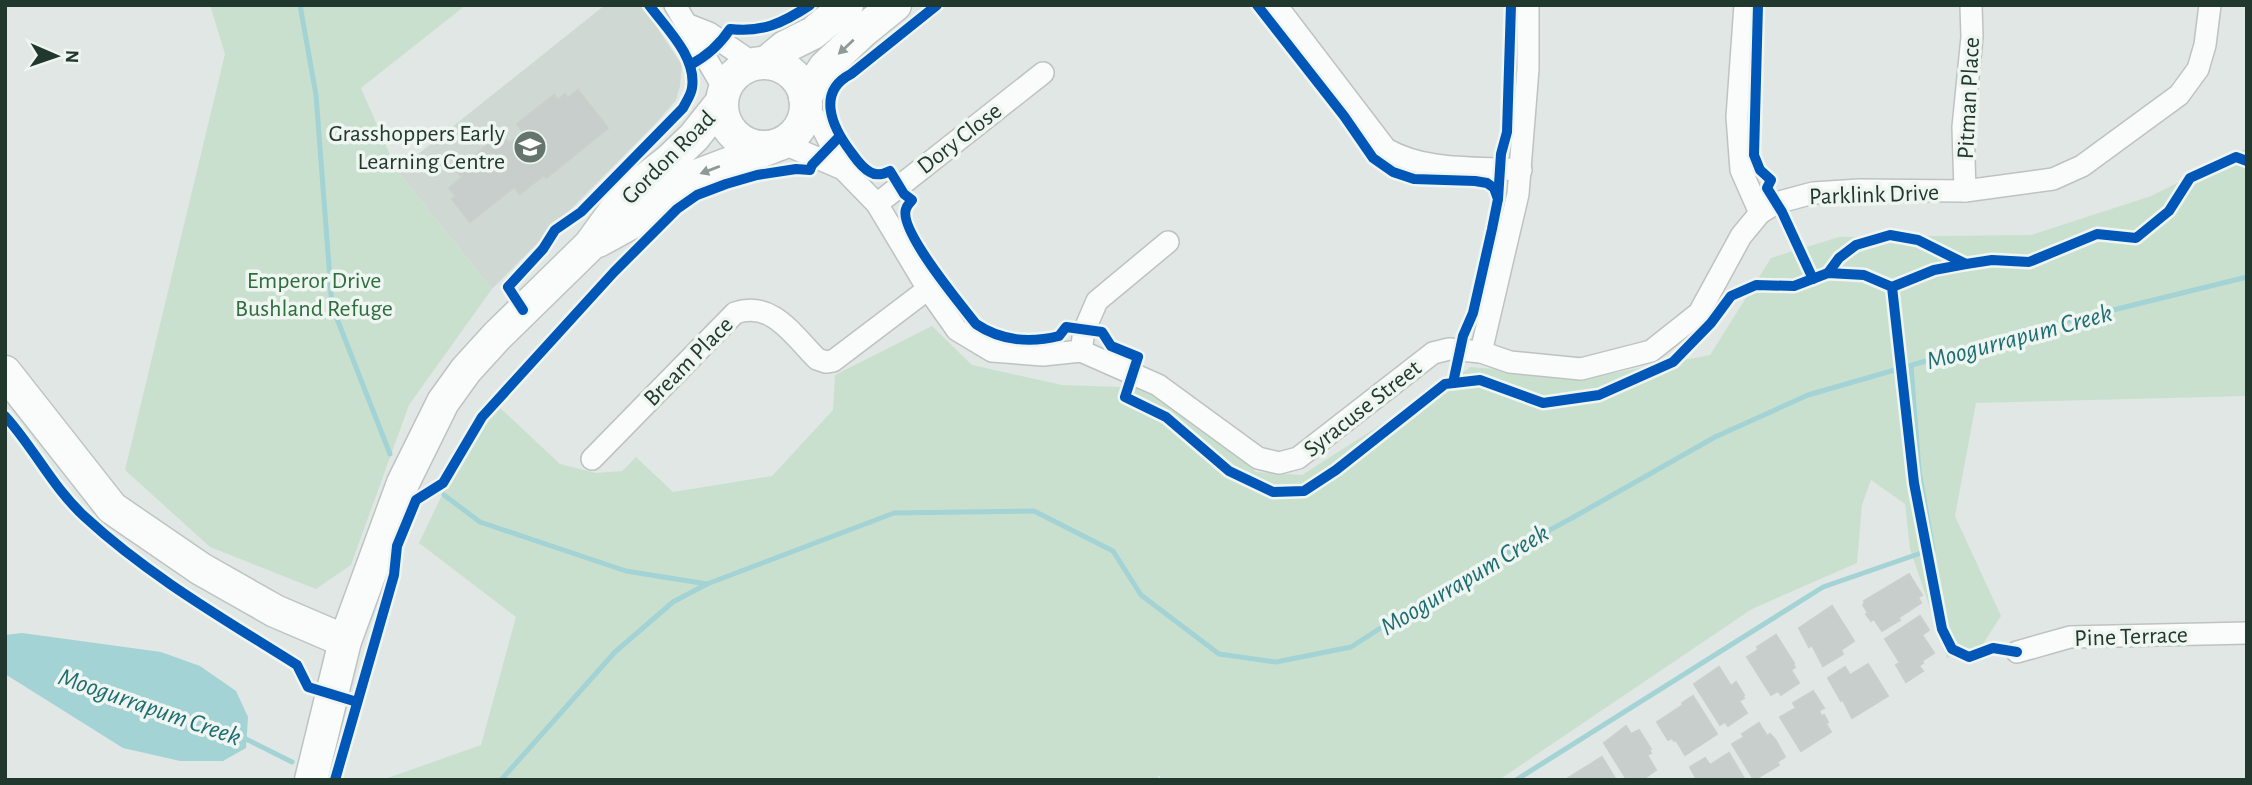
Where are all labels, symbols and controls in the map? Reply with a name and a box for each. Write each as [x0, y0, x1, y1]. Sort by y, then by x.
north arrow [21, 21, 91, 91]
street label: Pitman Place [1954, 36, 1984, 160]
one-way arrow [838, 39, 855, 55]
text: N [62, 50, 81, 63]
street label: Dory Close [913, 99, 1006, 179]
street label: Gordon Road [617, 106, 720, 209]
place label: Grasshoppers Early Learning Centre [329, 122, 505, 174]
school or university icon: Grasshoppers Early Learning Centre [511, 128, 549, 166]
one-way arrow [700, 165, 721, 176]
street label: Parklink Drive [1808, 181, 1940, 209]
park label: Emperor Drive Bushland Refuge [235, 269, 393, 321]
water label: Moogurrapum Creek [1924, 300, 2115, 374]
street label: Bream Place [639, 312, 738, 411]
street label: Syracuse Street [1299, 356, 1426, 462]
water label: Moogurrapum Creek [1376, 520, 1553, 640]
street label: Pine Terrace [2074, 623, 2188, 651]
water label: Moogurrapum Creek [55, 664, 244, 750]

